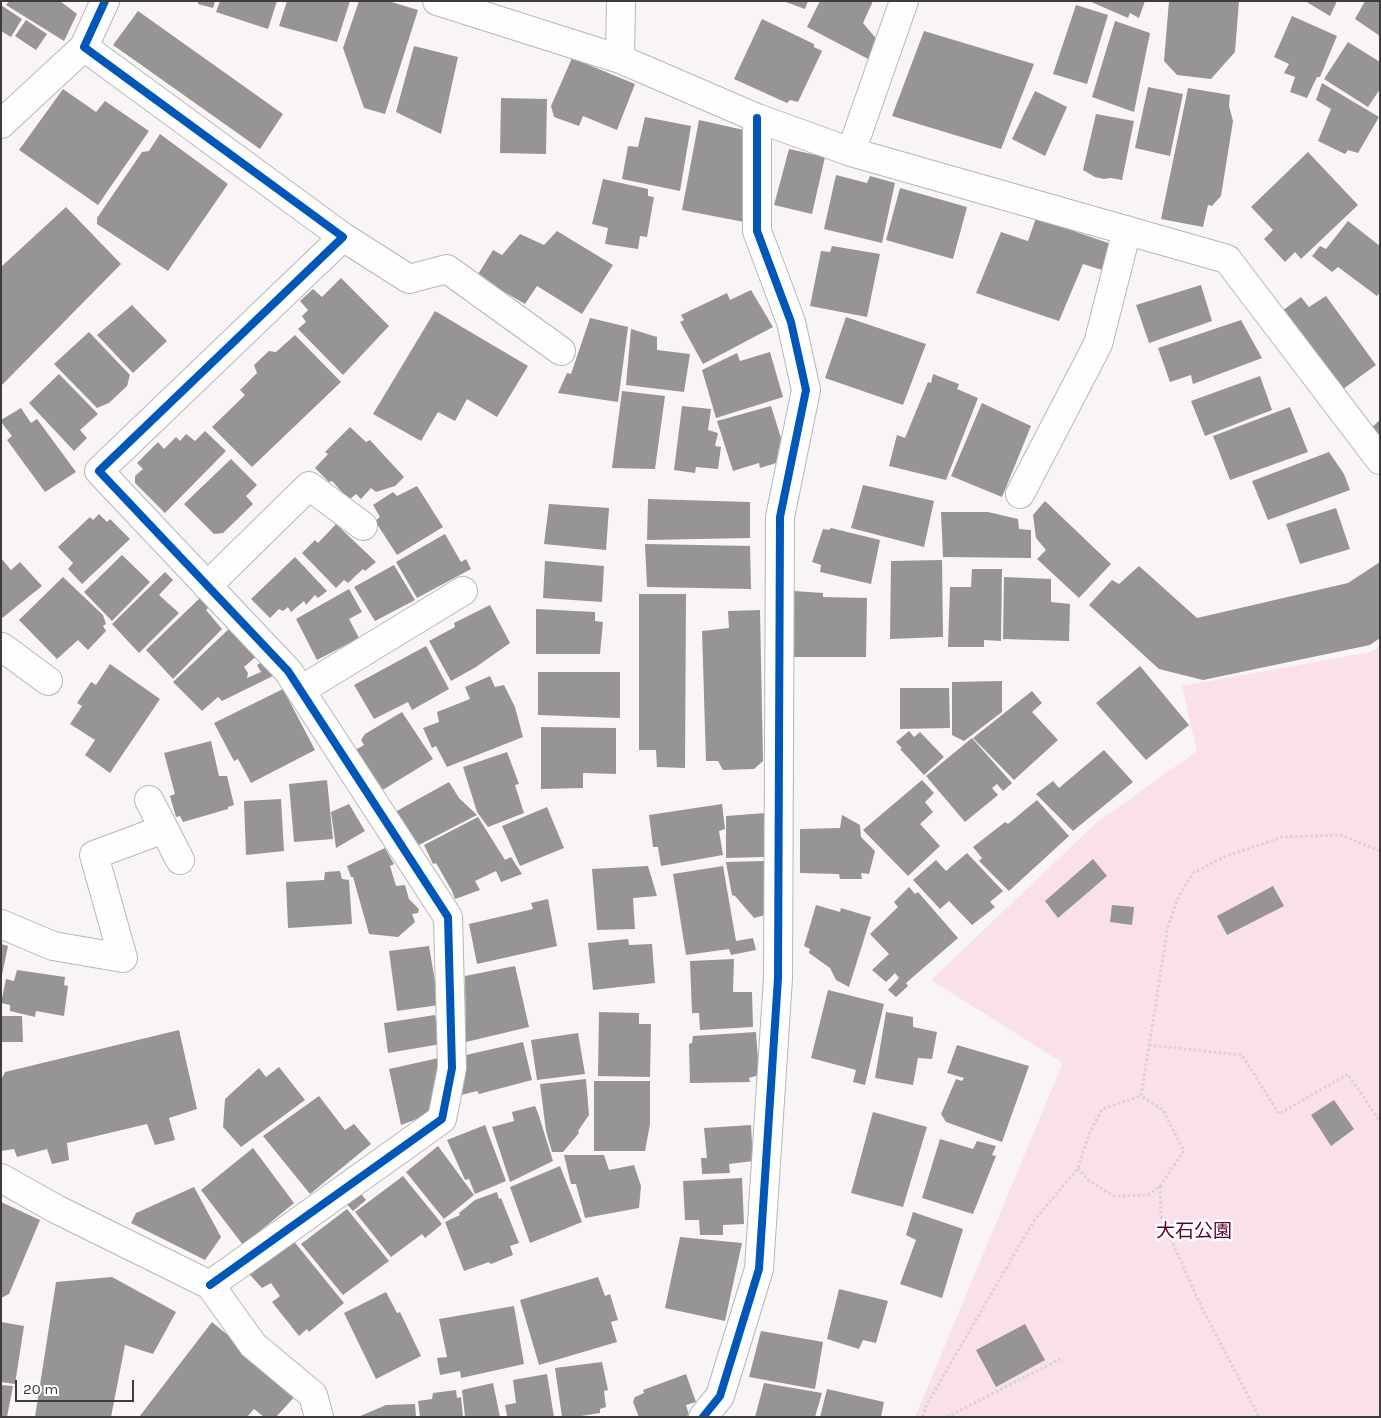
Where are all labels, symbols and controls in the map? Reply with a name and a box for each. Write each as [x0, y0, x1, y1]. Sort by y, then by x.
park label: 大石公園 [1156, 1221, 1232, 1243]
scale bar [18, 1370, 136, 1402]
text: 20 m [23, 1380, 58, 1398]

